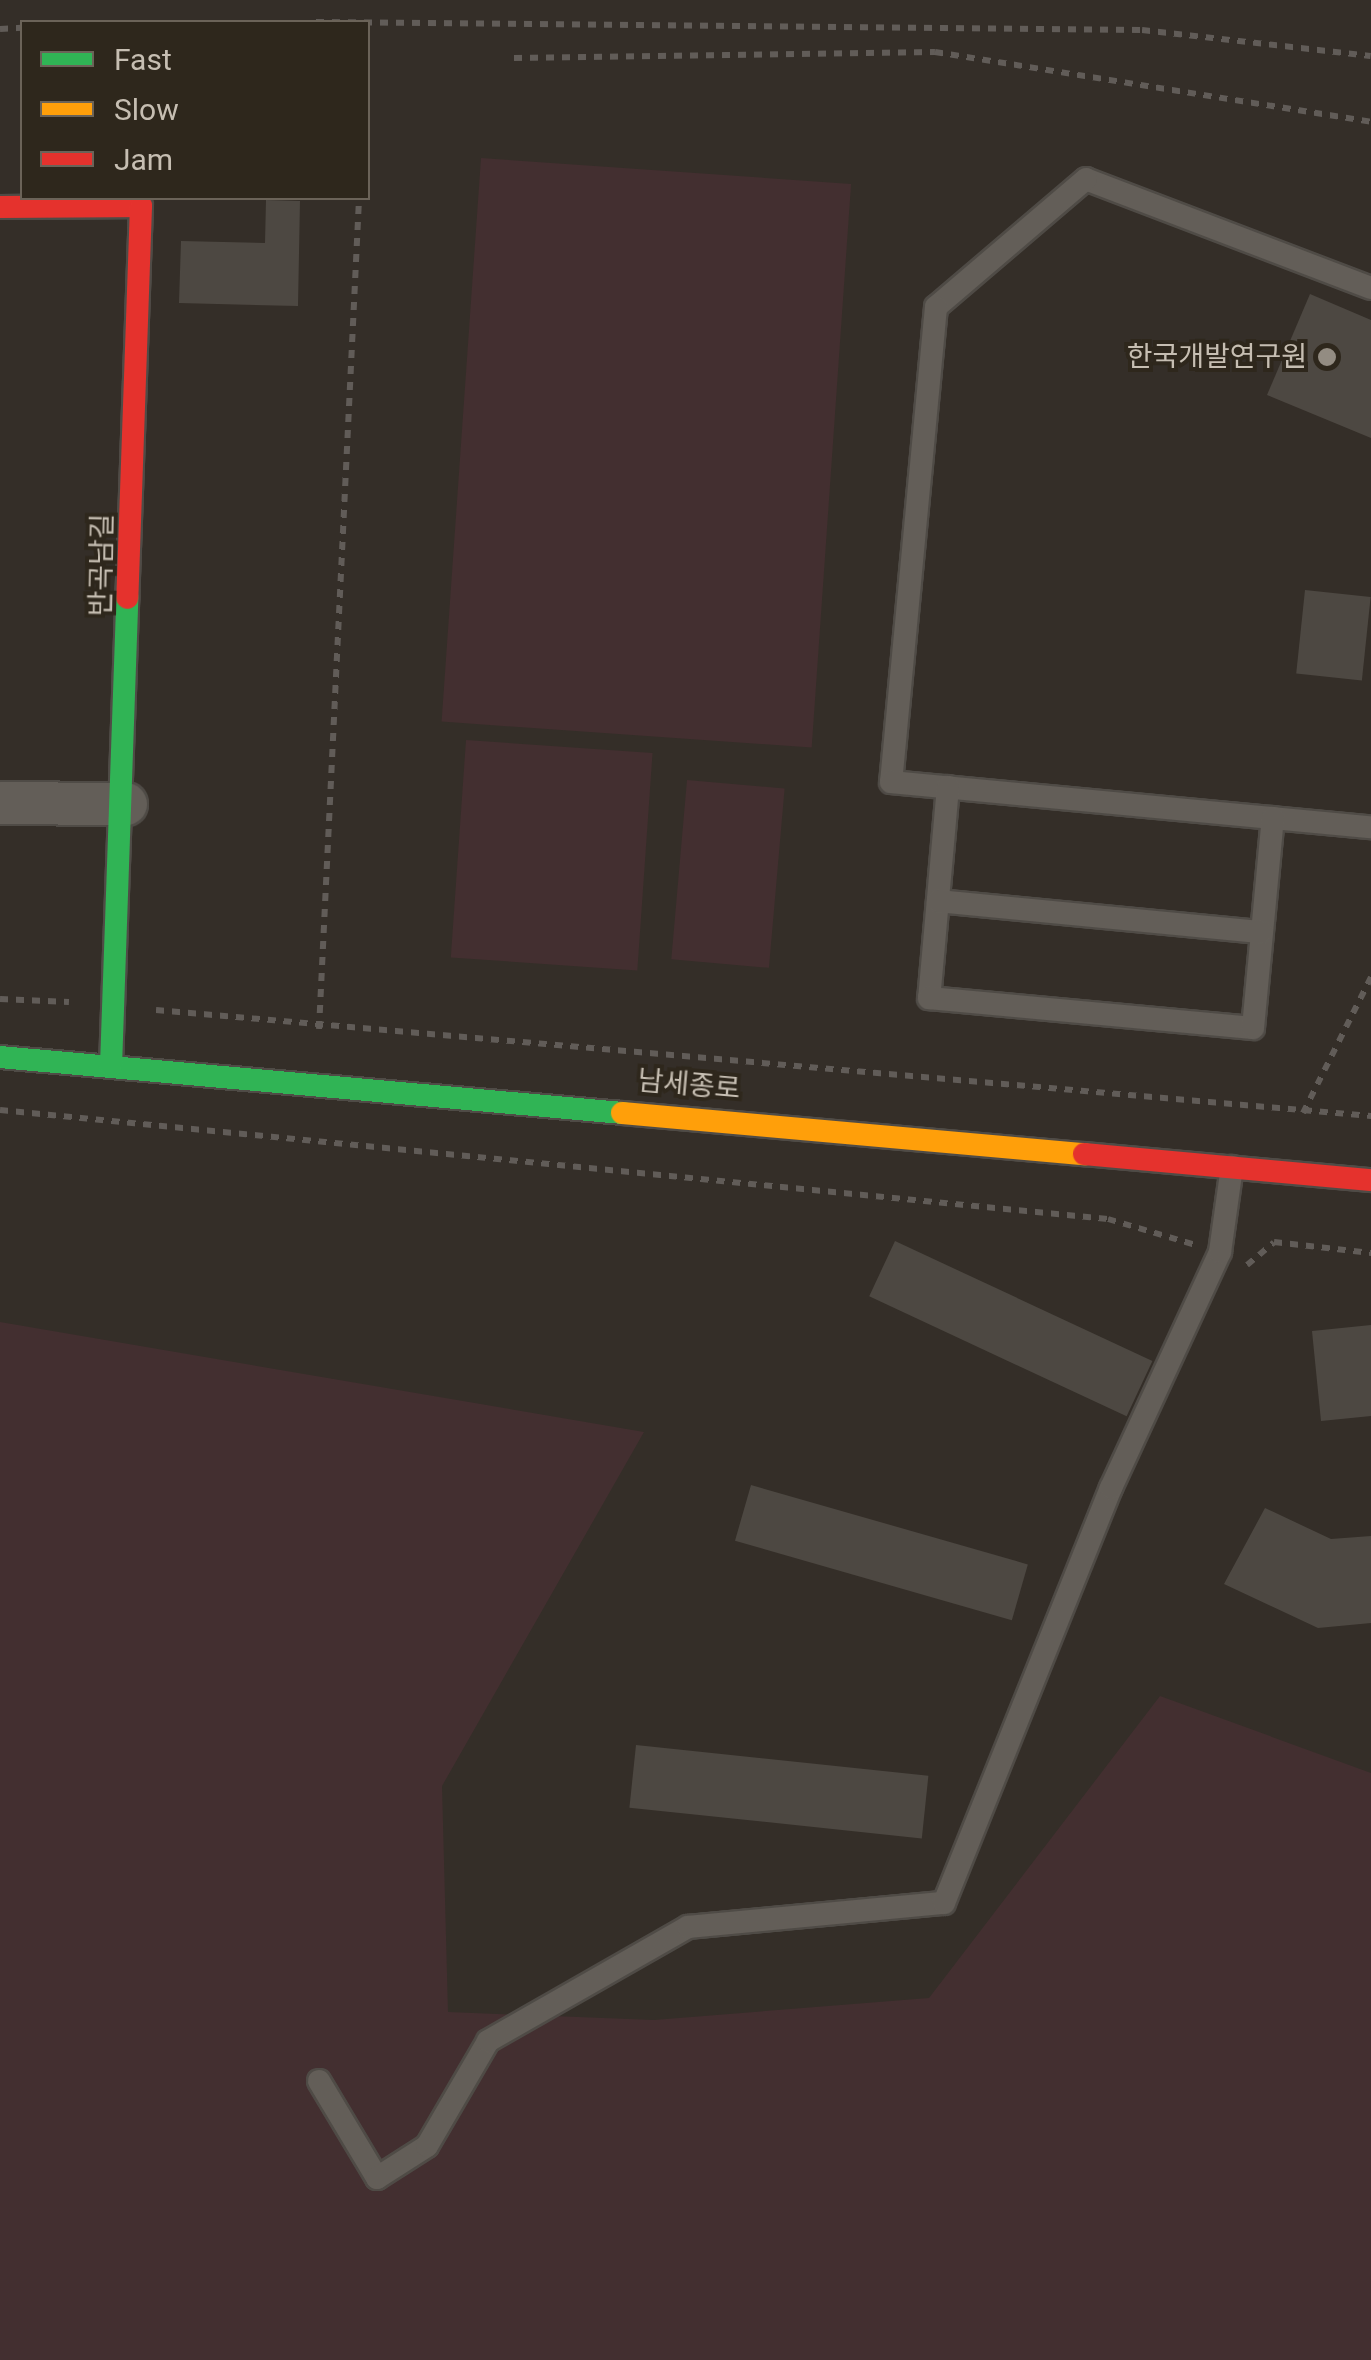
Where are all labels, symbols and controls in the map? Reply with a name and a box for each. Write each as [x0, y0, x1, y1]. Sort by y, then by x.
legend [20, 20, 370, 200]
text: Fast [114, 42, 172, 77]
text: Slow [114, 92, 179, 127]
text: Jam [114, 142, 173, 177]
place label: 한국개발연구원 [1127, 340, 1307, 374]
marker: 한국개발연구원 [1316, 346, 1338, 368]
street label: 반곡남길 [84, 513, 120, 617]
street label: 남세종로 [636, 1064, 742, 1106]

